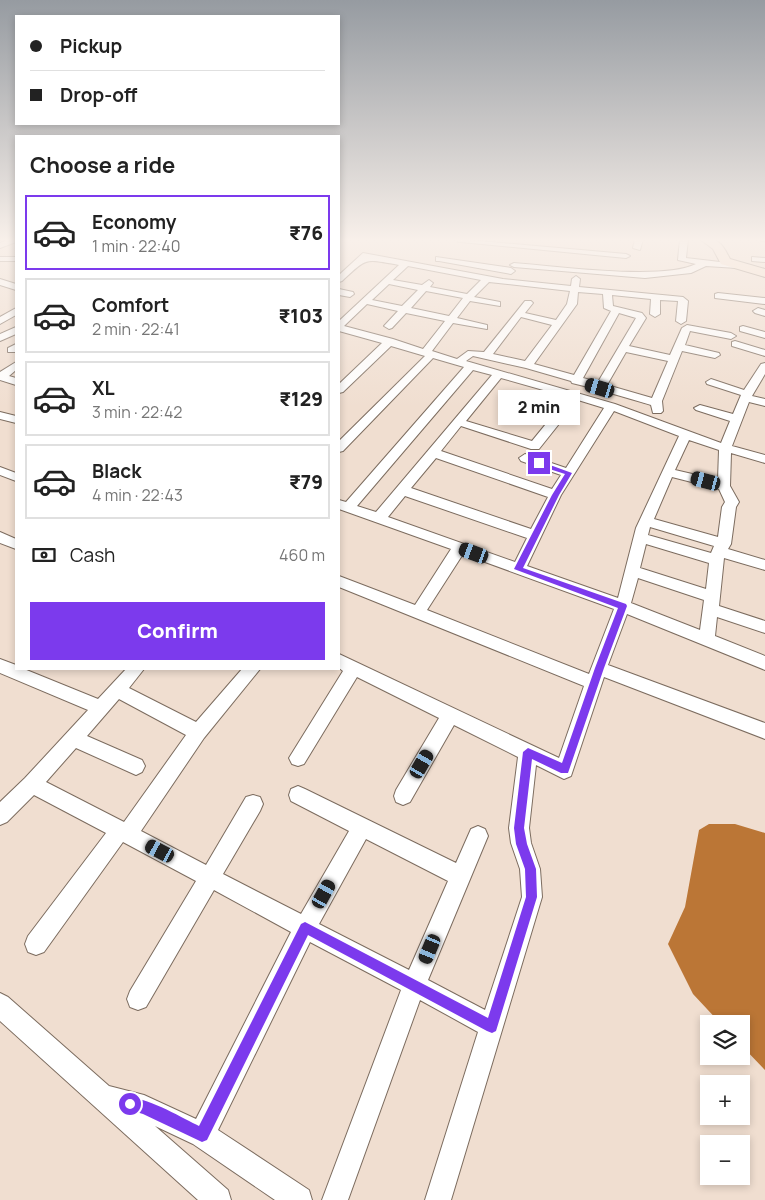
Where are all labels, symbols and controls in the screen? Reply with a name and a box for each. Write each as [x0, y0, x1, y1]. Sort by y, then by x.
text: Pickup [60, 33, 122, 59]
text: Drop-off [60, 82, 137, 108]
text: Choose a ride [30, 150, 175, 180]
text: Economy [92, 209, 176, 235]
icon: car [32, 210, 77, 255]
text: ₹76 [289, 220, 323, 246]
text: 1 min · 22:40 [92, 235, 181, 257]
text: Comfort [92, 292, 169, 318]
icon: car [32, 293, 77, 338]
text: ₹103 [278, 303, 323, 329]
text: 2 min · 22:41 [92, 318, 180, 340]
text: XL [92, 375, 115, 401]
icon: car [32, 376, 77, 421]
car [583, 376, 616, 400]
text: ₹129 [279, 386, 323, 412]
callout: 2 min [498, 390, 580, 426]
text: 2 min [518, 396, 560, 418]
text: 3 min · 22:42 [92, 401, 182, 423]
route end [528, 452, 550, 474]
text: Black [92, 458, 141, 484]
icon: car [32, 459, 77, 504]
text: ₹79 [289, 469, 323, 495]
car [689, 470, 722, 492]
text: 4 min · 22:43 [92, 484, 183, 506]
icon: cash [30, 541, 58, 569]
car [457, 541, 490, 565]
text: Cash [70, 542, 115, 568]
text: 460 m [279, 544, 325, 566]
button: Confirm [30, 602, 325, 660]
car [408, 747, 435, 781]
car [143, 837, 176, 865]
car [310, 877, 337, 911]
car [417, 932, 442, 966]
map controls [700, 1015, 750, 1185]
button: layers [700, 1015, 750, 1065]
button: + [700, 1075, 750, 1125]
route start [119, 1093, 141, 1115]
button: − [700, 1135, 750, 1185]

